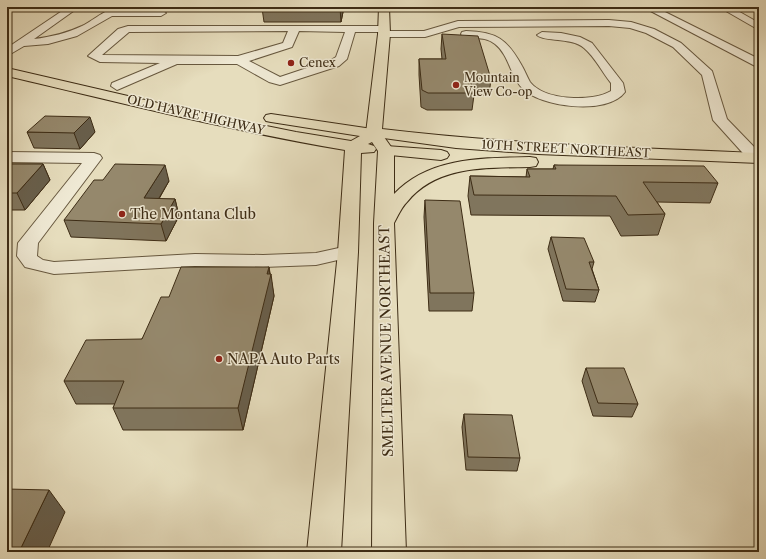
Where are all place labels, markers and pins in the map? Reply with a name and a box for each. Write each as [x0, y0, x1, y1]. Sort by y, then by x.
place label: Cenex [299, 55, 336, 70]
marker: Cenex [286, 58, 296, 68]
place label: Mountain View Co-op [463, 70, 532, 99]
marker: Mountain View Co-op [451, 80, 461, 90]
place label: The Montana Club [130, 205, 256, 223]
marker: The Montana Club [117, 209, 127, 219]
place label: NAPA Auto Parts [227, 350, 340, 368]
marker: NAPA Auto Parts [214, 354, 224, 364]

